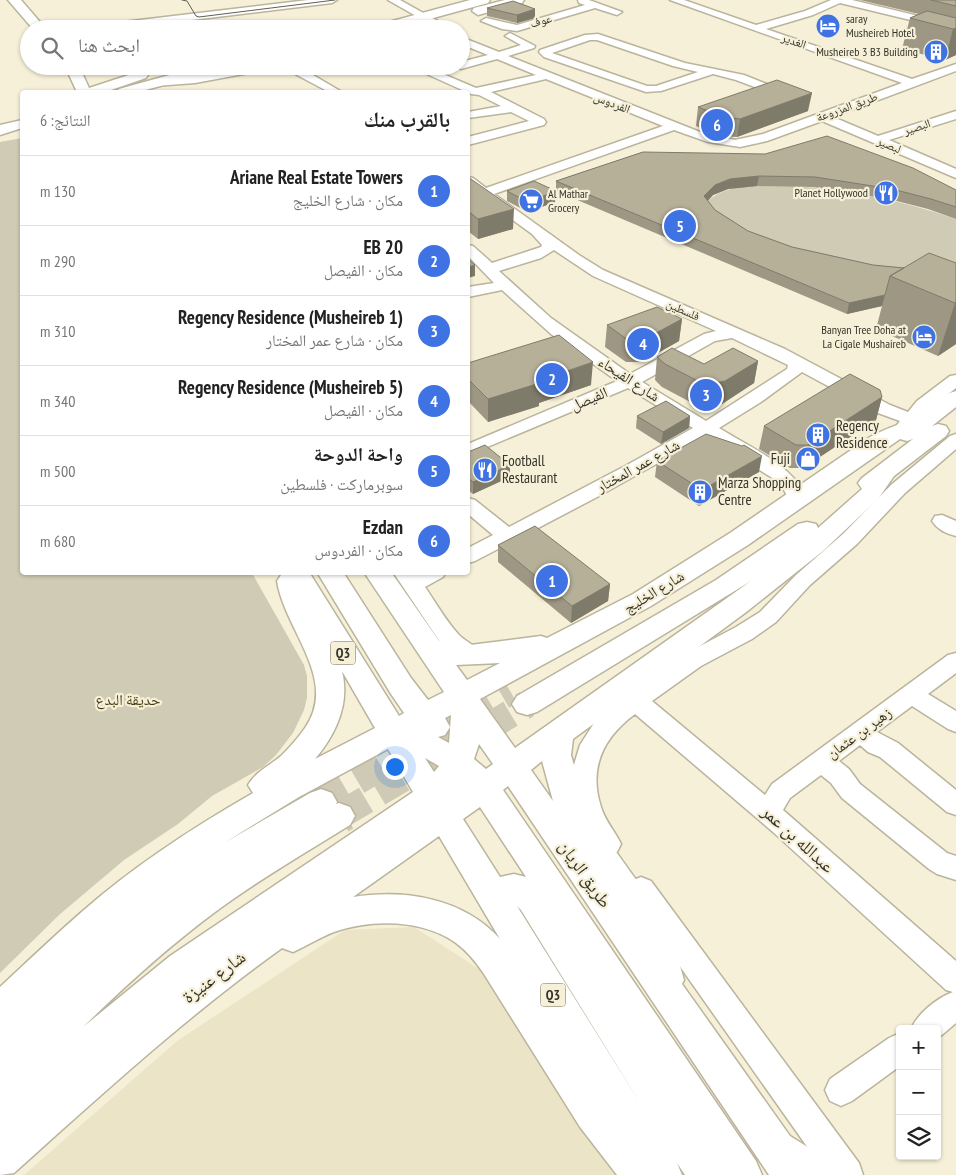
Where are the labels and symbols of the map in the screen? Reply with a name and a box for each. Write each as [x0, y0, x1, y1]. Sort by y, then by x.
street label: عوف [528, 10, 553, 31]
place label: saray Musheireb Hotel [846, 11, 915, 40]
hotel icon: saray Musheireb Hotel [815, 13, 841, 39]
street label: الغدير [779, 29, 809, 52]
building icon: Musheireb 3 B3 Building [923, 39, 949, 65]
place label: Musheireb 3 B3 Building [816, 44, 918, 59]
street label: الفردوس [592, 89, 633, 116]
street label: طريق المزروعة [814, 89, 880, 125]
pin: 6 [701, 106, 733, 144]
street label: البصير [901, 115, 932, 139]
street label: لبصير [874, 132, 903, 157]
restaurant icon: Planet Hollywood [873, 180, 899, 206]
place label: Planet Hollywood [795, 185, 868, 200]
place label: Al Mathar Grocery [548, 186, 589, 215]
supermarket icon: Al Mathar Grocery [518, 188, 544, 214]
pin: 5 [664, 207, 696, 245]
street label: فلسطين [664, 296, 702, 324]
place label: Banyan Tree Doha at La Cigale Mushaireb [821, 322, 907, 351]
hotel icon: Banyan Tree Doha at La Cigale Mushaireb [911, 324, 937, 350]
pin: 4 [627, 325, 659, 363]
street label: شارع الفيحاء [594, 352, 664, 407]
pin: 2 [536, 360, 568, 398]
pin: 3 [690, 376, 722, 414]
street label: الفيصل [567, 382, 611, 416]
place label: Regency Residence [836, 416, 888, 452]
building icon: Regency Residence [805, 422, 831, 448]
street label: شارع عمر المختار [592, 435, 683, 498]
shop icon: Fuji [795, 446, 821, 472]
place label: Fuji [771, 449, 790, 468]
place label: Football Restaurant [502, 451, 557, 487]
restaurant icon: Football Restaurant [472, 457, 498, 483]
place label: Marza Shopping Centre [718, 473, 801, 509]
building icon: Marza Shopping Centre [687, 479, 713, 505]
pin: 1 [536, 562, 568, 600]
street label: شارع الخليج [620, 566, 688, 618]
road number: Q3 [330, 641, 356, 664]
park label: حديقة البدع [96, 690, 161, 710]
street label: زهير بن عثمان [822, 702, 896, 763]
your location [382, 754, 408, 780]
street label: عبدالله بن عمر [756, 799, 840, 877]
street label: طريق الريان [554, 835, 617, 912]
street label: شارع عنيزة [177, 945, 250, 1008]
road number: Q3 [540, 984, 566, 1006]

